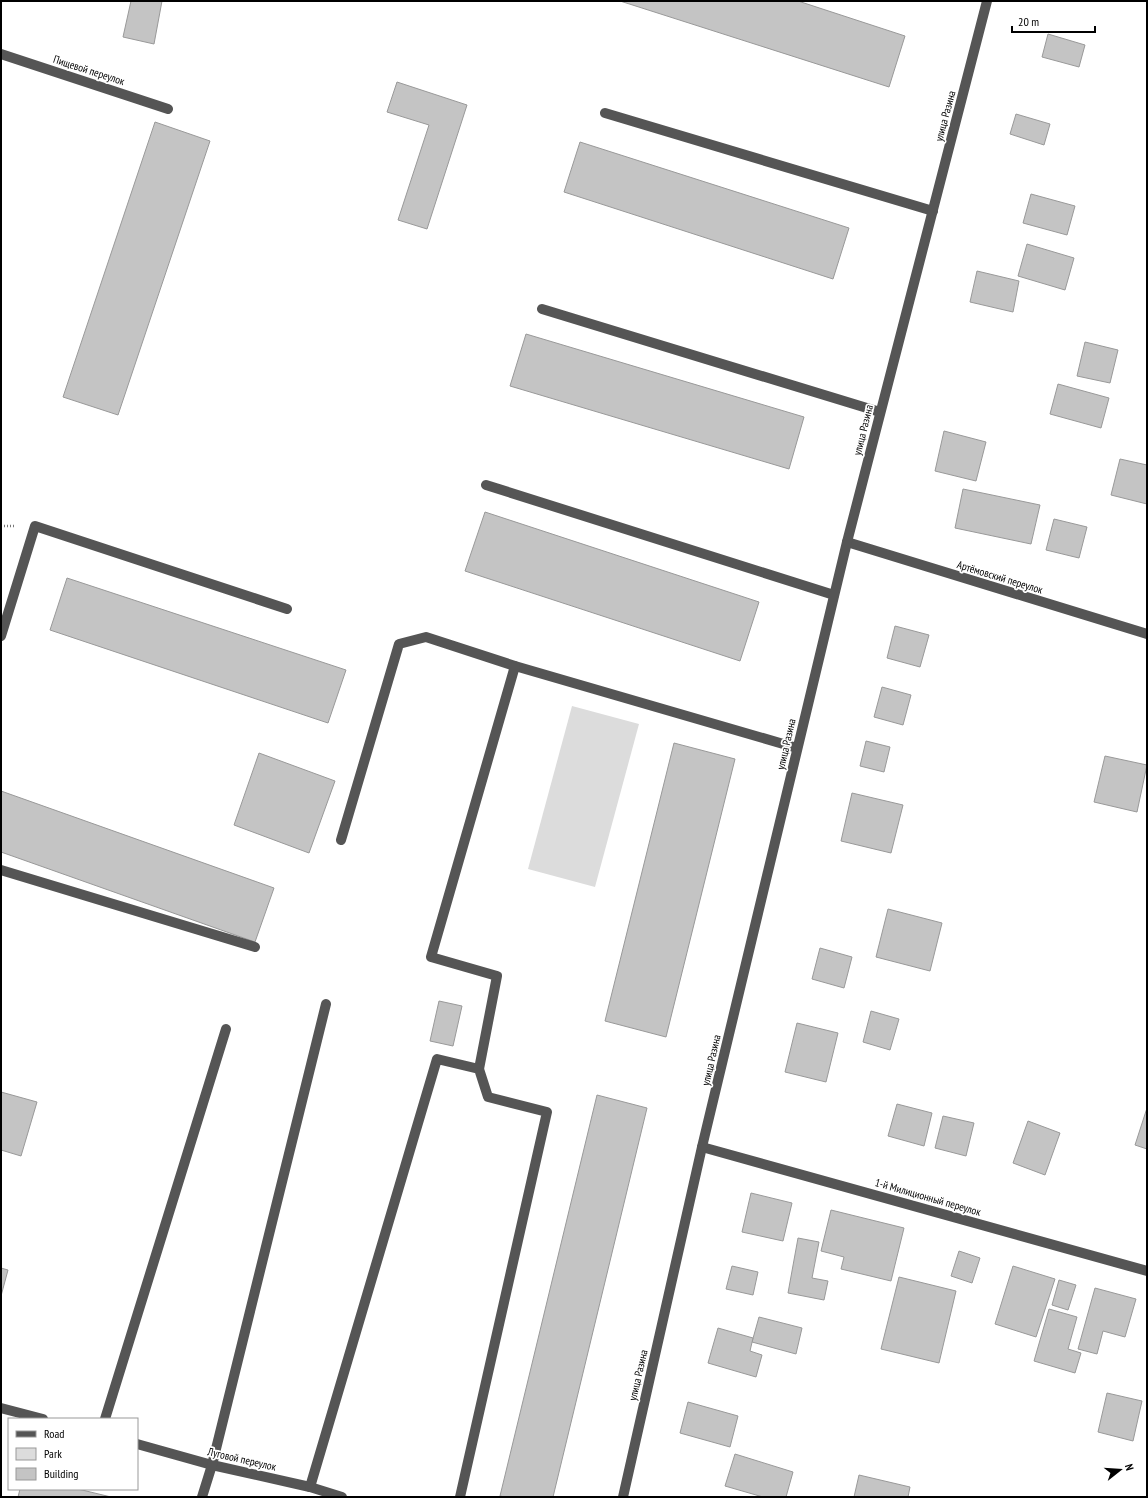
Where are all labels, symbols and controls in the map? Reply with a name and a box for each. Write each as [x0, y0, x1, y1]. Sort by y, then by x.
scale bar [1012, 8, 1095, 34]
text: 20 m [1018, 14, 1039, 29]
street label: Пищевой переулок [52, 52, 127, 88]
street label: улица Разина [932, 89, 958, 143]
street label: улица Разина [850, 403, 876, 457]
street label: Артёмовский переулок [955, 557, 1045, 597]
street label: улица Разина [773, 717, 799, 771]
street label: улица Разина [698, 1033, 724, 1087]
street label: 1-й Милиционный переулок [873, 1175, 983, 1219]
street label: улица Разина [625, 1348, 651, 1402]
legend [8, 1418, 138, 1490]
text: Road [44, 1426, 64, 1441]
street label: Луговой переулок [205, 1444, 278, 1474]
text: Park [44, 1446, 62, 1461]
north arrow [1100, 1450, 1140, 1490]
text: N [1122, 1462, 1137, 1472]
text: Building [44, 1466, 79, 1481]

